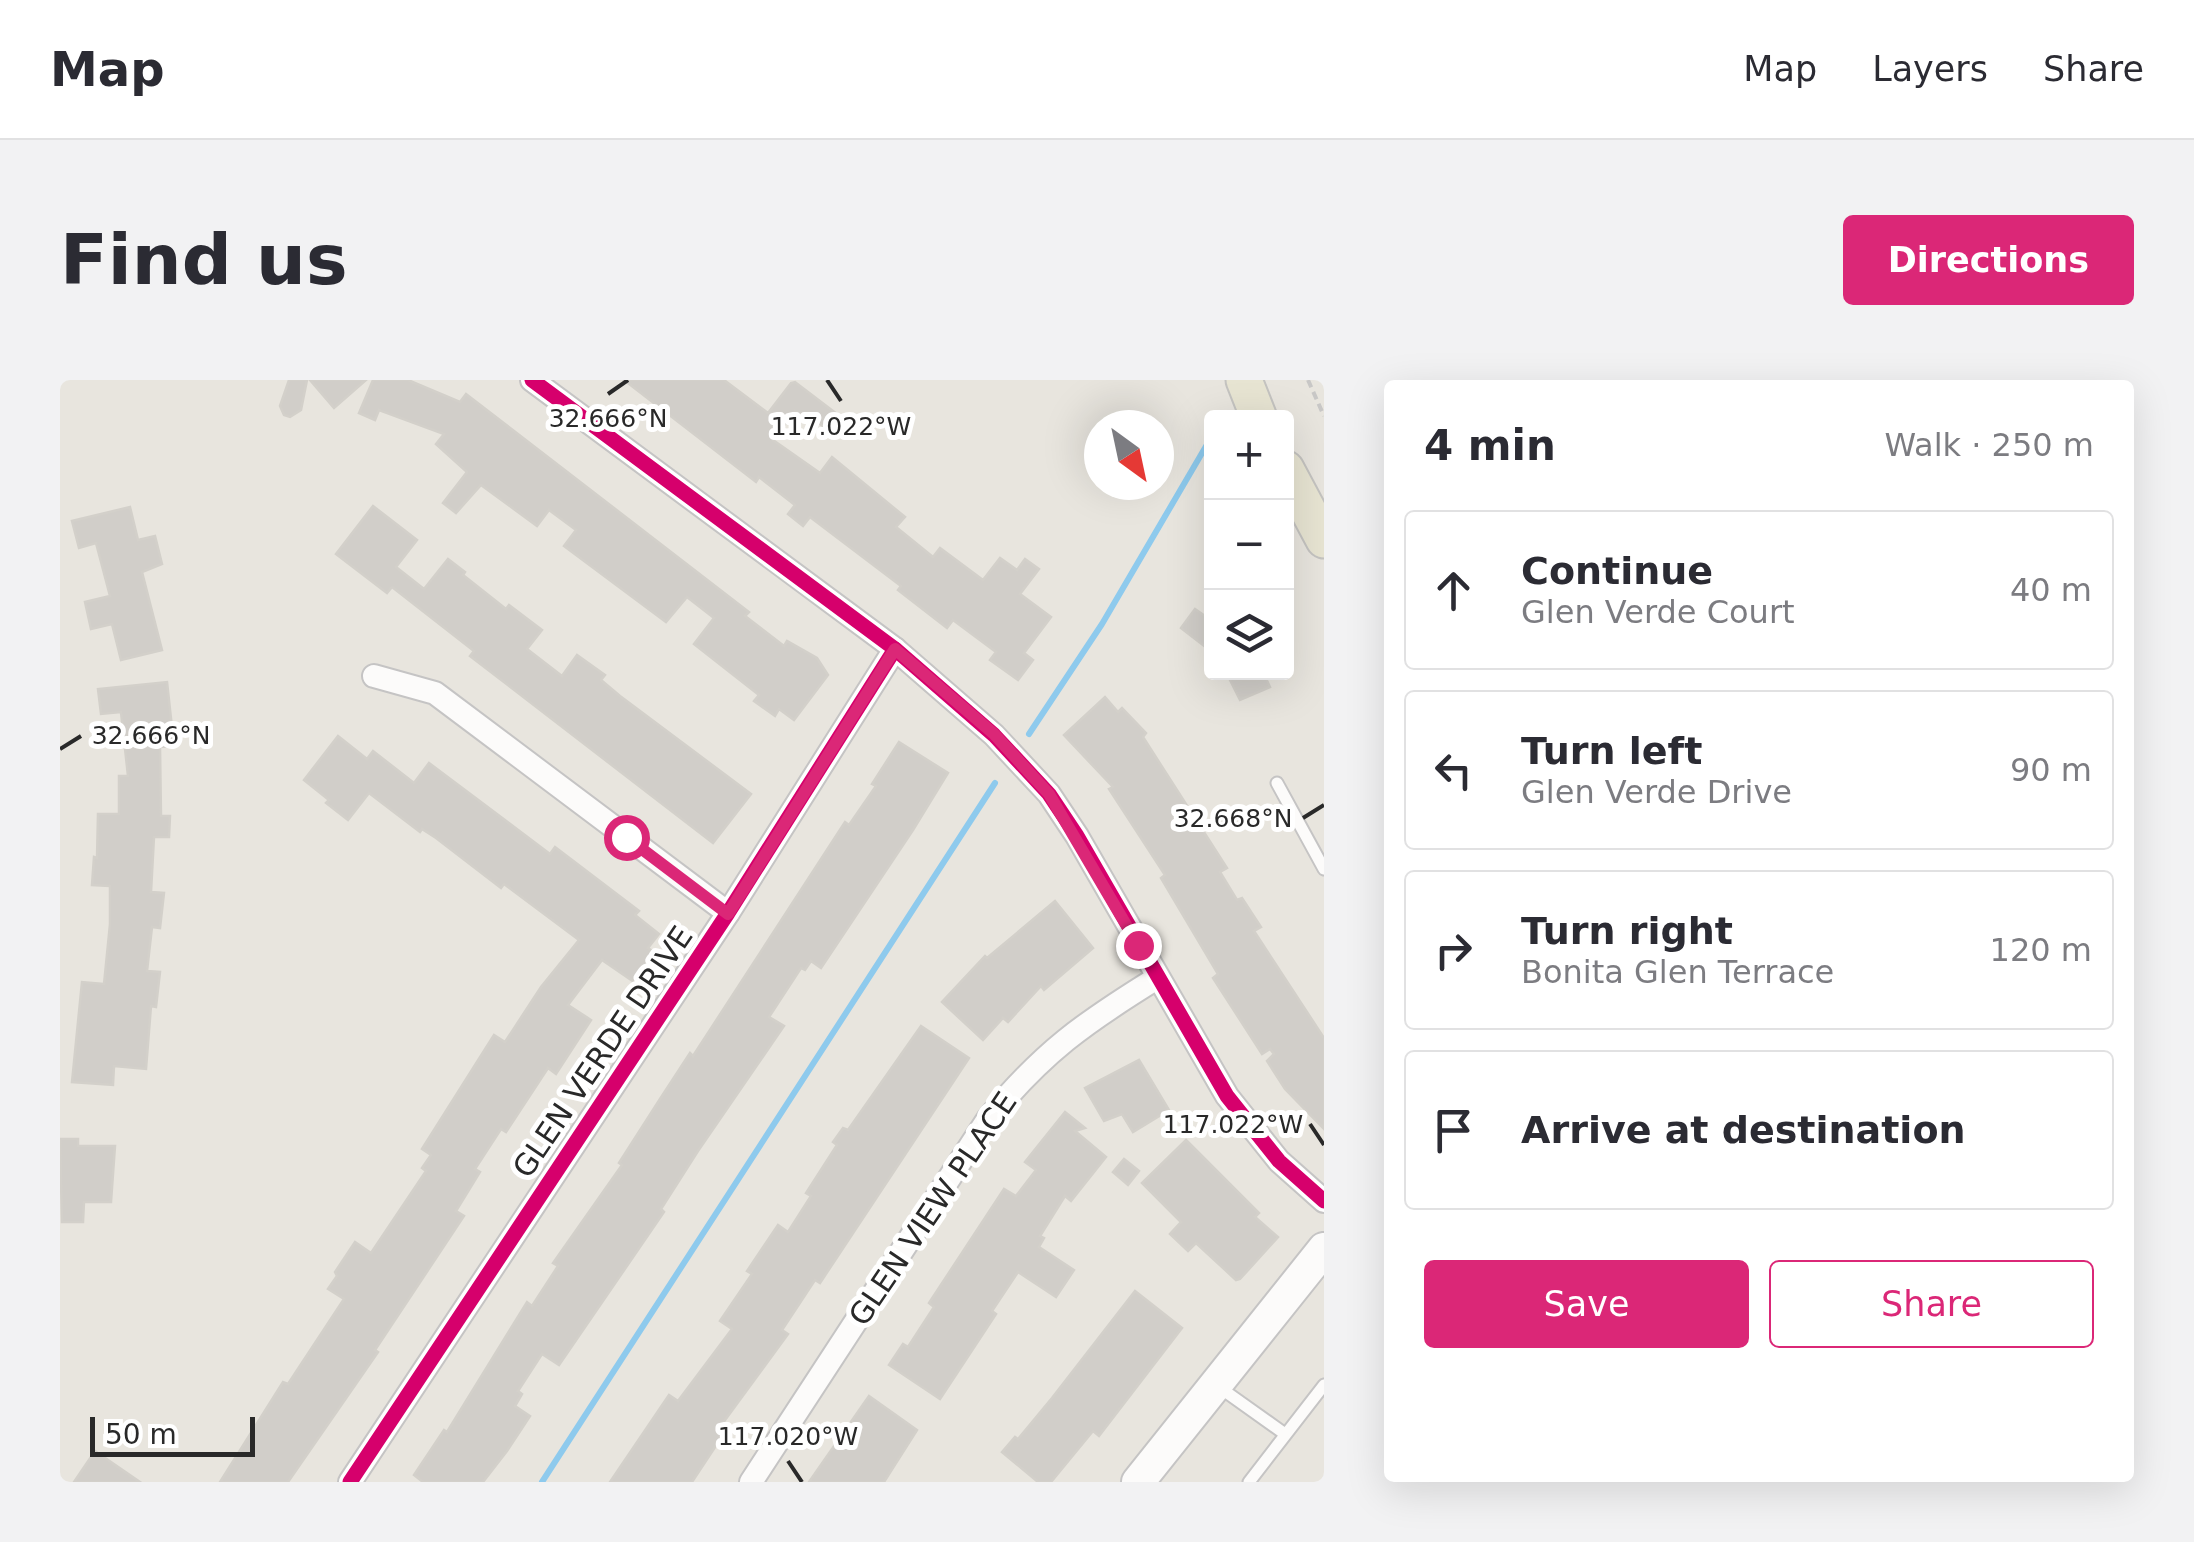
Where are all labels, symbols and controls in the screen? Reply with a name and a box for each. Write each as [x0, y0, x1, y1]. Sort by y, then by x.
text: Map [50, 41, 165, 97]
text: Map [1743, 49, 1817, 89]
text: Layers [1872, 49, 1988, 89]
text: Share [2043, 49, 2144, 89]
button: Directions [1843, 215, 2134, 305]
text: Find us [60, 219, 348, 301]
text: 32.666°N [549, 404, 667, 433]
north arrow [1084, 410, 1174, 500]
map controls [1204, 410, 1294, 680]
button: + [1204, 410, 1294, 500]
text: 117.022°W [771, 412, 911, 441]
text: 4 min [1424, 421, 1556, 470]
text: Walk · 250 m [1884, 426, 2094, 464]
button: − [1204, 500, 1294, 590]
text: Continue [1521, 549, 1713, 593]
icon: ahead [1426, 563, 1481, 618]
text: 40 m [2010, 571, 2092, 609]
button: layers [1204, 590, 1294, 680]
text: Glen Verde Court [1521, 593, 1795, 631]
text: 32.666°N [92, 721, 210, 750]
text: Turn left [1521, 729, 1702, 773]
icon: left [1426, 743, 1481, 798]
text: 90 m [2010, 751, 2092, 789]
text: Glen Verde Drive [1521, 773, 1792, 811]
text: 32.668°N [1174, 804, 1292, 833]
route start [604, 815, 650, 861]
text: Turn right [1521, 909, 1733, 953]
street label: GLEN VERDE DRIVE [506, 920, 700, 1184]
route end [1116, 923, 1162, 969]
icon: right [1426, 923, 1481, 978]
text: 120 m [1990, 931, 2092, 969]
text: Bonita Glen Terrace [1521, 953, 1834, 991]
street label: GLEN VIEW PLACE [842, 1085, 1024, 1332]
icon: arrive [1426, 1103, 1481, 1158]
text: Arrive at destination [1521, 1108, 1966, 1152]
text: 117.022°W [1163, 1110, 1303, 1139]
button: Save [1424, 1260, 1749, 1348]
button: Share [1769, 1260, 2094, 1348]
scale bar [90, 1412, 255, 1456]
text: 50 m [105, 1418, 177, 1451]
text: 117.020°W [718, 1422, 858, 1451]

